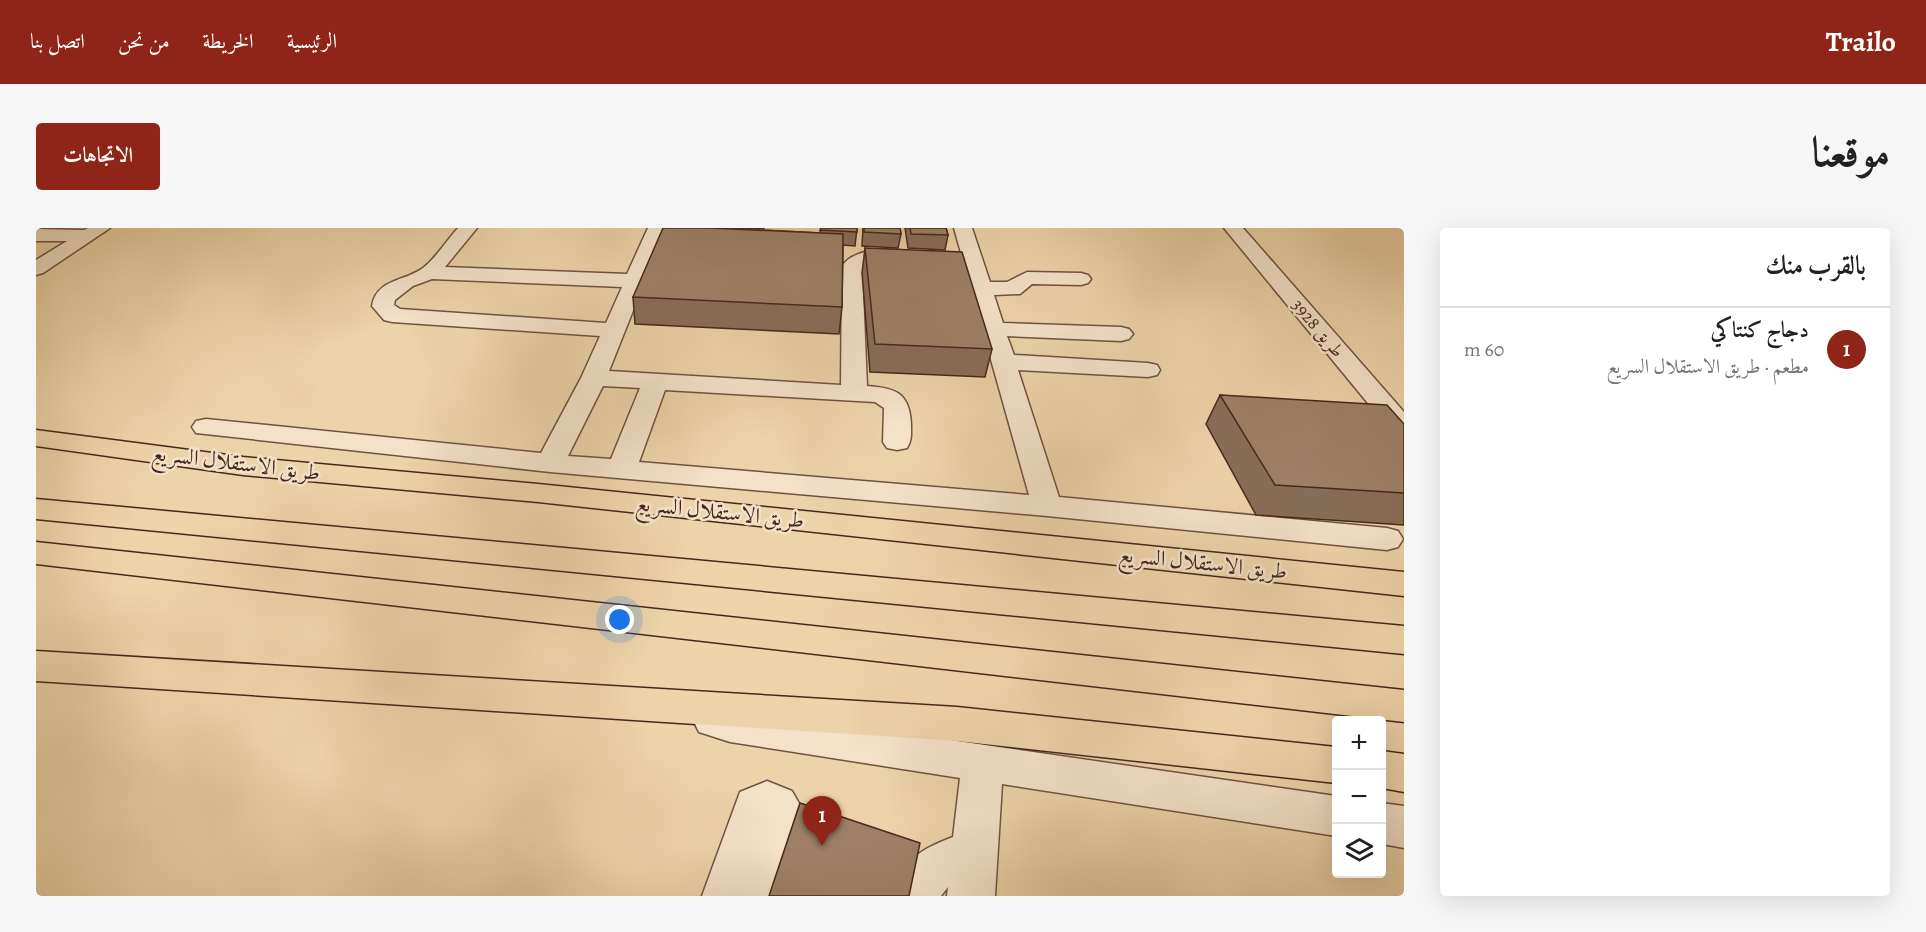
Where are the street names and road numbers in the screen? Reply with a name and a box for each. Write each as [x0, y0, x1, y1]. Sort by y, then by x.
street label: طريق 3928 [1286, 294, 1350, 362]
street label: طريق الاستقلال السريع [150, 438, 322, 492]
street label: طريق الاستقلال السريع [634, 488, 806, 540]
street label: طريق الاستقلال السريع [1117, 539, 1289, 591]

